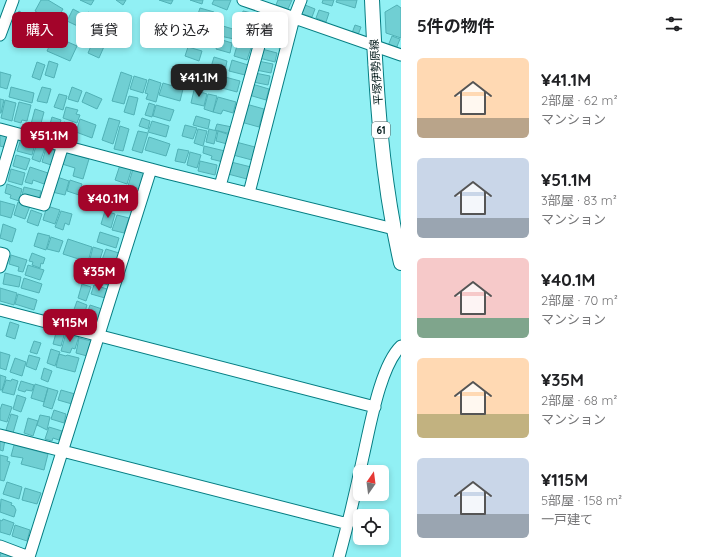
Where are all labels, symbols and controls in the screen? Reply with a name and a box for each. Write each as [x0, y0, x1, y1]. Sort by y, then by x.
chip: 購入 [12, 12, 68, 48]
chip: 賃貸 [76, 12, 132, 48]
chip: 絞り込み [140, 12, 224, 48]
chip: 新着 [232, 12, 288, 48]
icon: filters [663, 13, 685, 35]
text: 5件の物件 [417, 15, 495, 36]
street label: 平塚伊勢原線 [367, 39, 385, 105]
pin: ¥41.1M [166, 64, 232, 98]
text: ¥41.1M [180, 69, 218, 85]
text: ¥41.1M [541, 69, 591, 90]
icon: home [449, 74, 497, 122]
text: 2部屋 · 62 m² [541, 92, 618, 108]
text: マンション [541, 111, 606, 127]
pin: ¥51.1M [16, 122, 82, 156]
road number: 61 [372, 122, 390, 138]
text: ¥51.1M [30, 127, 68, 143]
text: ¥51.1M [541, 169, 591, 190]
icon: home [449, 174, 497, 222]
pin: ¥40.1M [75, 185, 141, 219]
text: ¥40.1M [87, 190, 129, 206]
text: 3部屋 · 83 m² [541, 192, 617, 208]
text: マンション [541, 211, 606, 227]
pin: ¥35M [75, 258, 123, 292]
text: ¥35M [83, 263, 115, 279]
text: ¥40.1M [541, 269, 596, 290]
icon: home [449, 274, 497, 322]
text: 2部屋 · 70 m² [541, 292, 618, 308]
pin: ¥115M [42, 309, 98, 343]
text: マンション [541, 311, 606, 327]
text: ¥115M [52, 314, 88, 330]
text: ¥35M [541, 369, 584, 390]
icon: home [449, 374, 497, 422]
text: 2部屋 · 68 m² [541, 392, 617, 408]
text: マンション [541, 411, 606, 427]
north arrow [353, 465, 389, 501]
map controls [353, 465, 389, 545]
text: ¥115M [541, 469, 588, 490]
icon: home [449, 474, 497, 522]
text: 5部屋 · 158 m² [541, 492, 622, 508]
button: locate [353, 509, 389, 545]
text: 一戸建て [541, 511, 593, 527]

